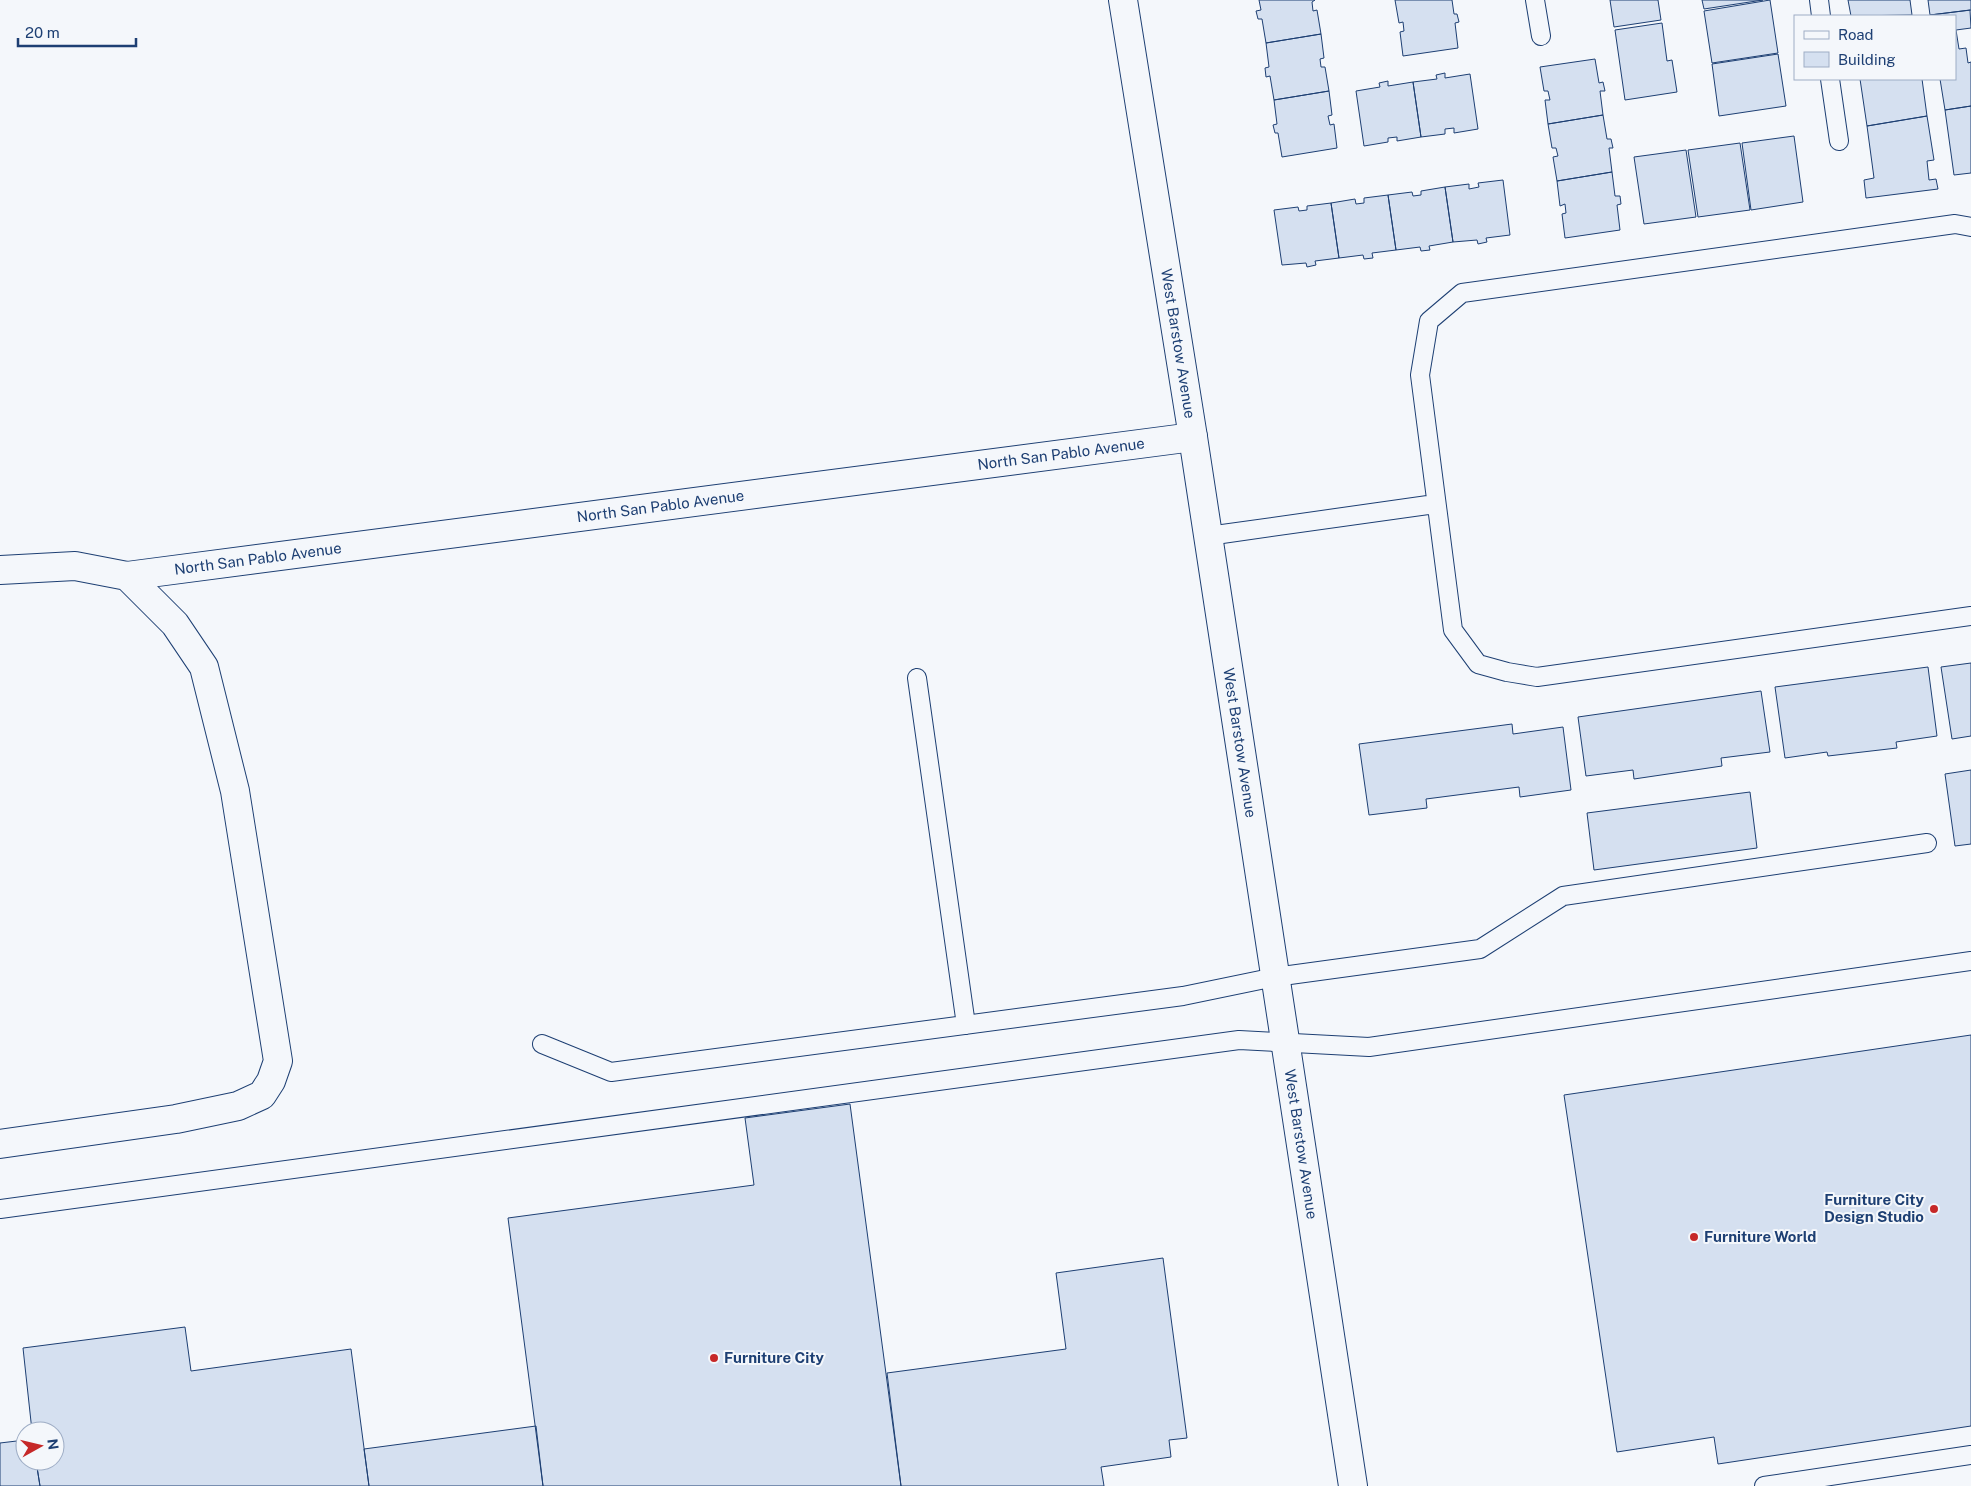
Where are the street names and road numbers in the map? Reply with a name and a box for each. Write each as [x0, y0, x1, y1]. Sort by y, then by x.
street label: West Barstow Avenue [1158, 267, 1199, 420]
street label: North San Pablo Avenue [976, 434, 1146, 473]
street label: North San Pablo Avenue [576, 487, 745, 525]
street label: North San Pablo Avenue [173, 539, 342, 578]
street label: West Barstow Avenue [1220, 667, 1260, 819]
street label: West Barstow Avenue [1282, 1068, 1321, 1220]

